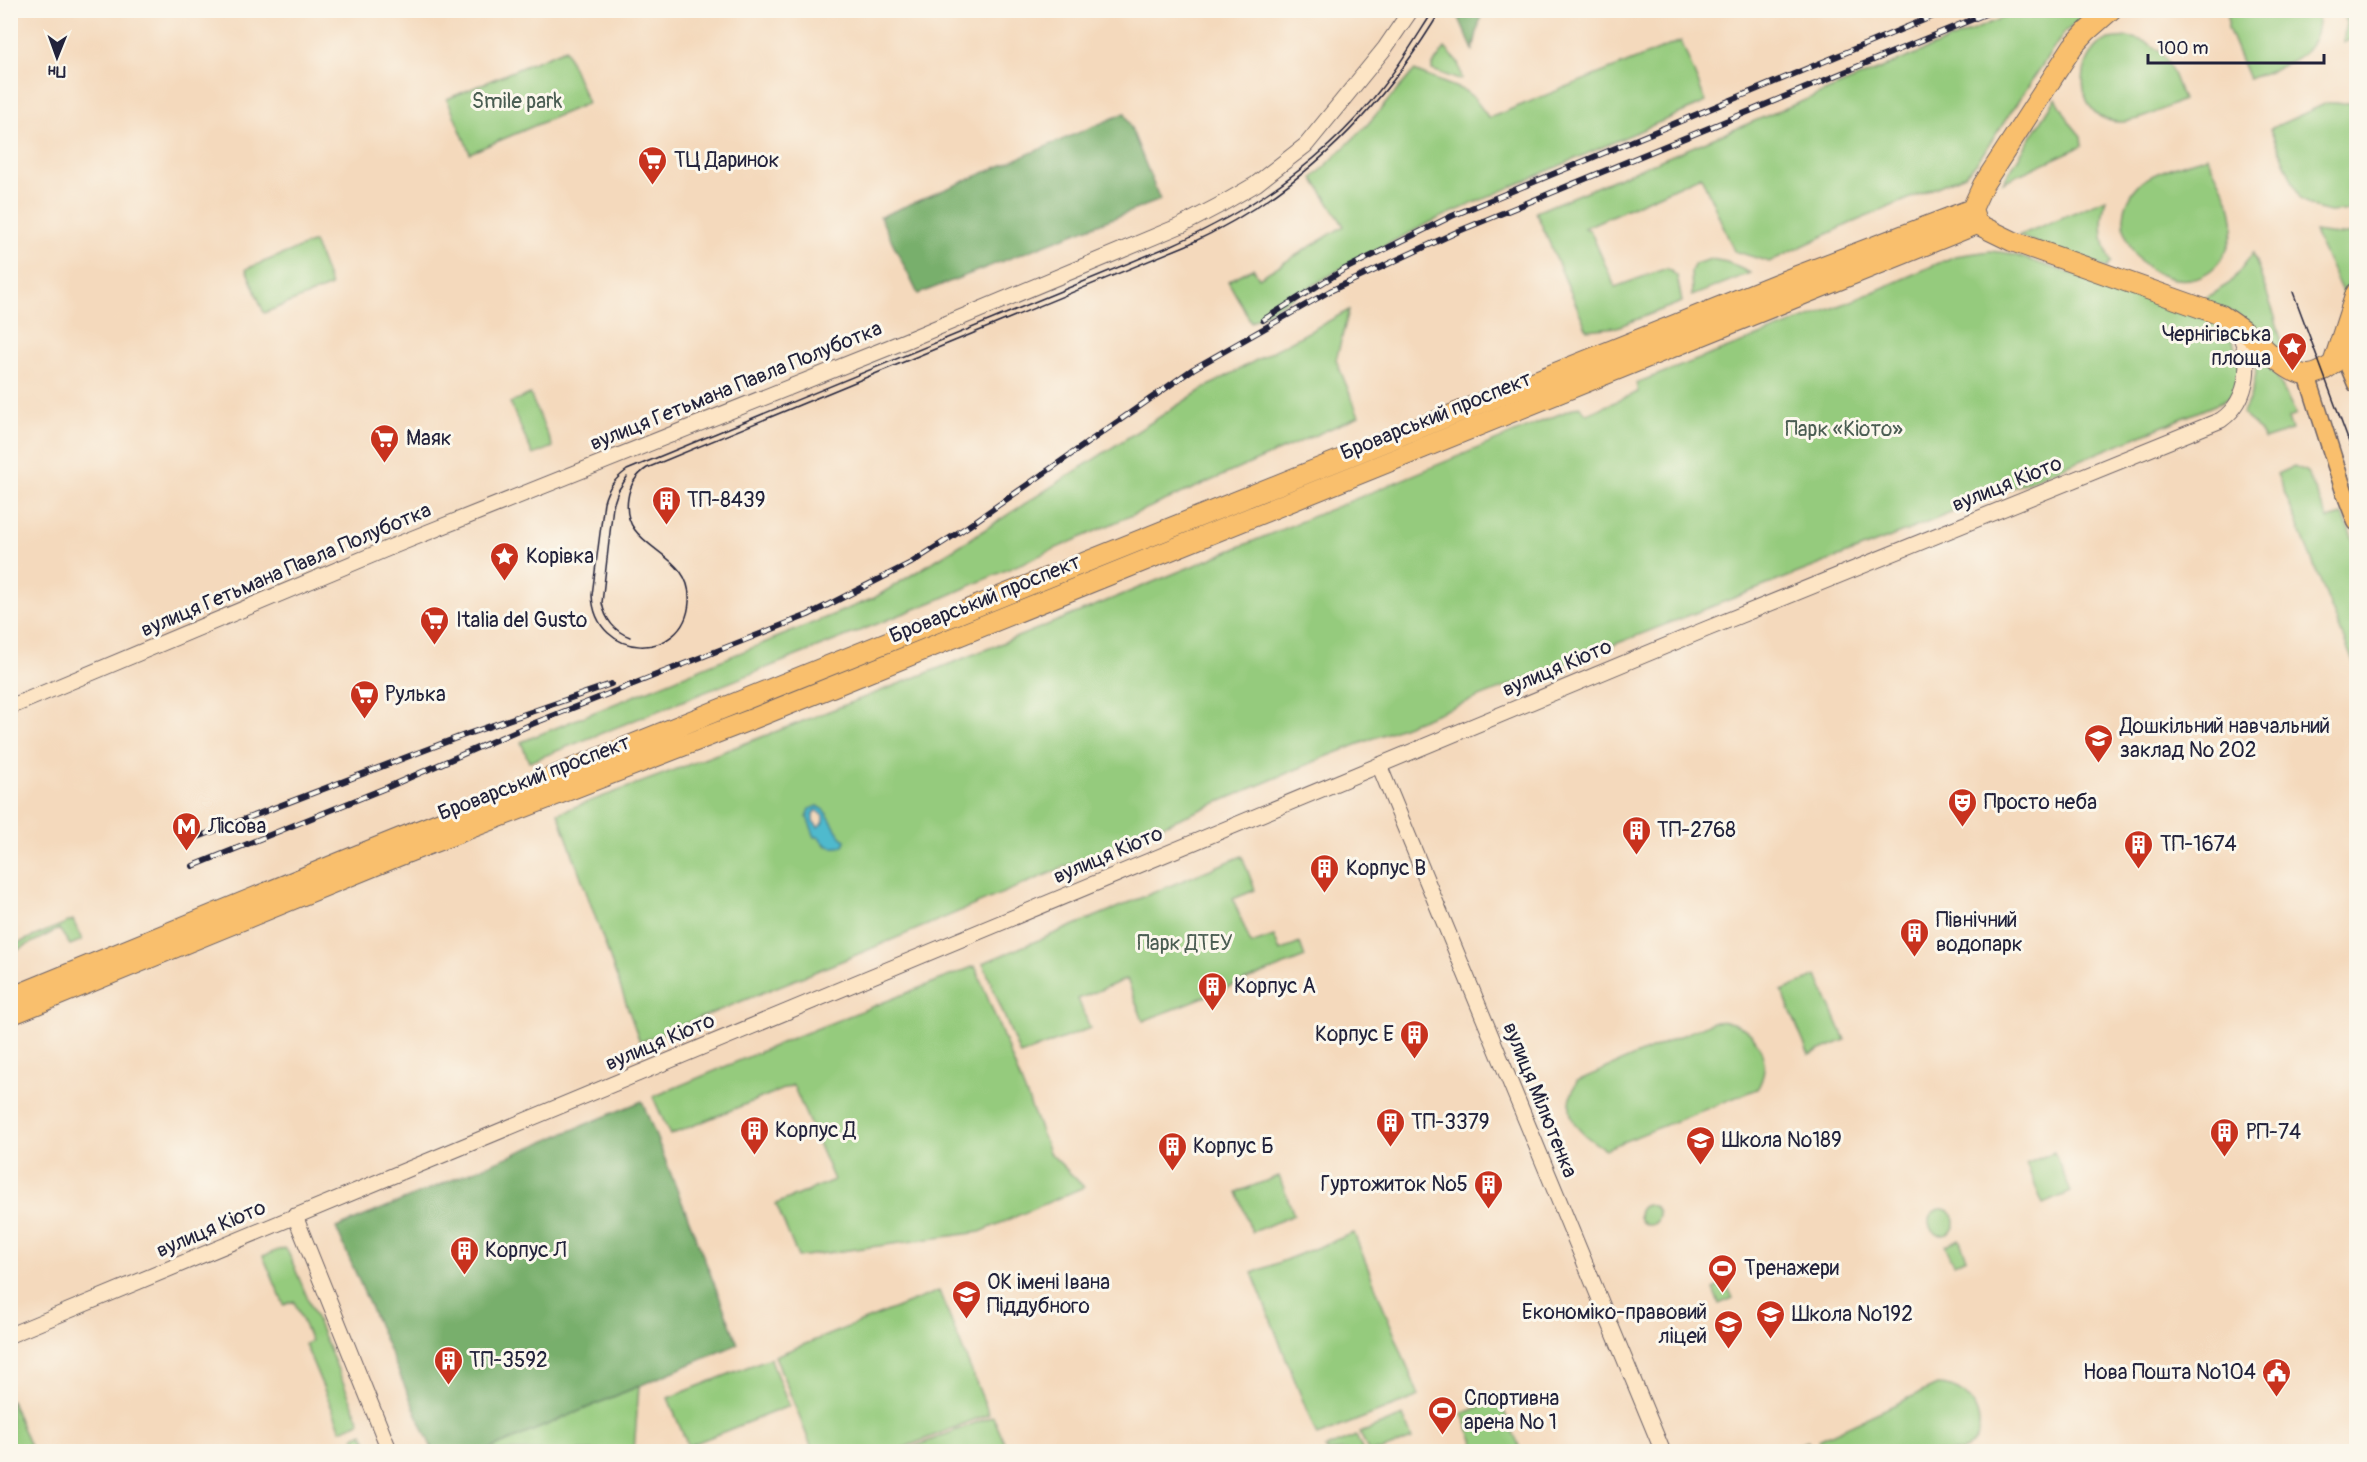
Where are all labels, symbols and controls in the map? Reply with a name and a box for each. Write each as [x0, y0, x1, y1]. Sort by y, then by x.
north arrow [27, 27, 87, 87]
scale bar [2148, 27, 2324, 65]
text: 100 m [2157, 37, 2209, 60]
text: Пн [48, 61, 66, 81]
park label: Smile park [472, 88, 562, 115]
supermarket icon: ТЦ Даринок [637, 144, 669, 186]
place label: ТЦ Даринок [674, 147, 779, 174]
street label: вулиця Гетьмана Павла Полуботка [586, 315, 886, 457]
place label: Чернігівська площа [2162, 321, 2271, 372]
place icon: Чернігівська площа [2276, 330, 2308, 372]
street label: Броварський проспект [1336, 365, 1536, 467]
park label: Парк «Кіото» [1785, 416, 1903, 443]
supermarket icon: Маяк [369, 422, 401, 464]
place label: Маяк [406, 425, 452, 452]
street label: вулиця Кіото [1948, 450, 2066, 518]
building icon: ТП-8439 [650, 484, 682, 526]
place label: ТП-8439 [687, 487, 766, 514]
street label: вулиця Гетьмана Павла Полуботка [137, 496, 435, 644]
place icon: Корівка [489, 540, 521, 582]
place label: Корівка [526, 543, 594, 570]
street label: Броварський проспект [885, 548, 1085, 650]
supermarket icon: Italia del Gusto [419, 604, 451, 646]
place label: Italia del Gusto [456, 607, 587, 634]
street label: вулиця Кіото [1498, 633, 1616, 703]
supermarket icon: Рулька [348, 678, 380, 720]
place label: Рулька [385, 681, 446, 708]
place label: Дошкільний навчальний заклад № 202 [2119, 713, 2330, 764]
school or university icon: Дошкільний навчальний заклад № 202 [2083, 722, 2115, 764]
street label: Броварський проспект [434, 729, 634, 827]
theatre icon: Просто неба [1947, 786, 1979, 828]
place label: Просто неба [1984, 789, 2097, 816]
metro station icon: Лісова [171, 810, 203, 852]
place label: Лісова [207, 813, 266, 840]
building icon: ТП-2768 [1620, 814, 1652, 856]
place label: ТП-2768 [1657, 817, 1736, 844]
street label: вулиця Кіото [1049, 820, 1167, 890]
building icon: ТП-1674 [2123, 828, 2155, 870]
place label: ТП-1674 [2160, 831, 2237, 858]
building icon: Корпус В [1309, 852, 1341, 894]
place label: Корпус В [1346, 855, 1426, 882]
place label: Північний водопарк [1936, 907, 2023, 958]
building icon: Північний водопарк [1899, 916, 1931, 958]
park label: Парк ДТЕУ [1137, 930, 1233, 957]
building icon: Корпус А [1197, 970, 1229, 1012]
place label: Корпус А [1234, 973, 1316, 1000]
street label: вулиця Кіото [601, 1007, 719, 1077]
building icon: Корпус Е [1399, 1018, 1431, 1060]
street label: вулиця Мілютенка [1496, 1018, 1584, 1182]
place label: Корпус Е [1315, 1021, 1394, 1048]
building icon: ТП-3379 [1374, 1106, 1406, 1148]
place label: ТП-3379 [1411, 1109, 1490, 1136]
building icon: Корпус Д [738, 1114, 770, 1156]
building icon: РП-74 [2209, 1116, 2241, 1158]
place label: Корпус Д [775, 1117, 856, 1144]
place label: РП-74 [2246, 1119, 2301, 1146]
school or university icon: Школа №189 [1685, 1124, 1717, 1166]
place label: Школа №189 [1722, 1127, 1842, 1154]
building icon: Корпус Б [1156, 1130, 1188, 1172]
place label: Корпус Б [1193, 1133, 1274, 1160]
building icon: Гуртожиток №5 [1473, 1168, 1505, 1210]
place label: Гуртожиток №5 [1320, 1171, 1468, 1198]
street label: вулиця Кіото [152, 1194, 270, 1264]
building icon: Корпус Л [448, 1234, 480, 1276]
place label: Корпус Л [485, 1237, 566, 1264]
sports icon: Тренажери [1707, 1252, 1739, 1294]
place label: Тренажери [1744, 1255, 1839, 1282]
place label: ОК імені Івана Піддубного [987, 1269, 1110, 1320]
school or university icon: ОК імені Івана Піддубного [950, 1278, 982, 1320]
school or university icon: Школа №192 [1755, 1298, 1787, 1340]
place label: Економіко-правовий ліцей [1522, 1299, 1707, 1350]
place label: Школа №192 [1792, 1301, 1913, 1328]
school or university icon: Економіко-правовий ліцей [1712, 1308, 1744, 1350]
building icon: ТП-3592 [432, 1344, 464, 1386]
place label: ТП-3592 [469, 1347, 548, 1374]
public building icon: Нова Пошта №104 [2261, 1356, 2293, 1398]
place label: Нова Пошта №104 [2083, 1359, 2256, 1386]
place label: Спортивна арена № 1 [1464, 1385, 1559, 1436]
sports icon: Спортивна арена № 1 [1427, 1394, 1459, 1436]

